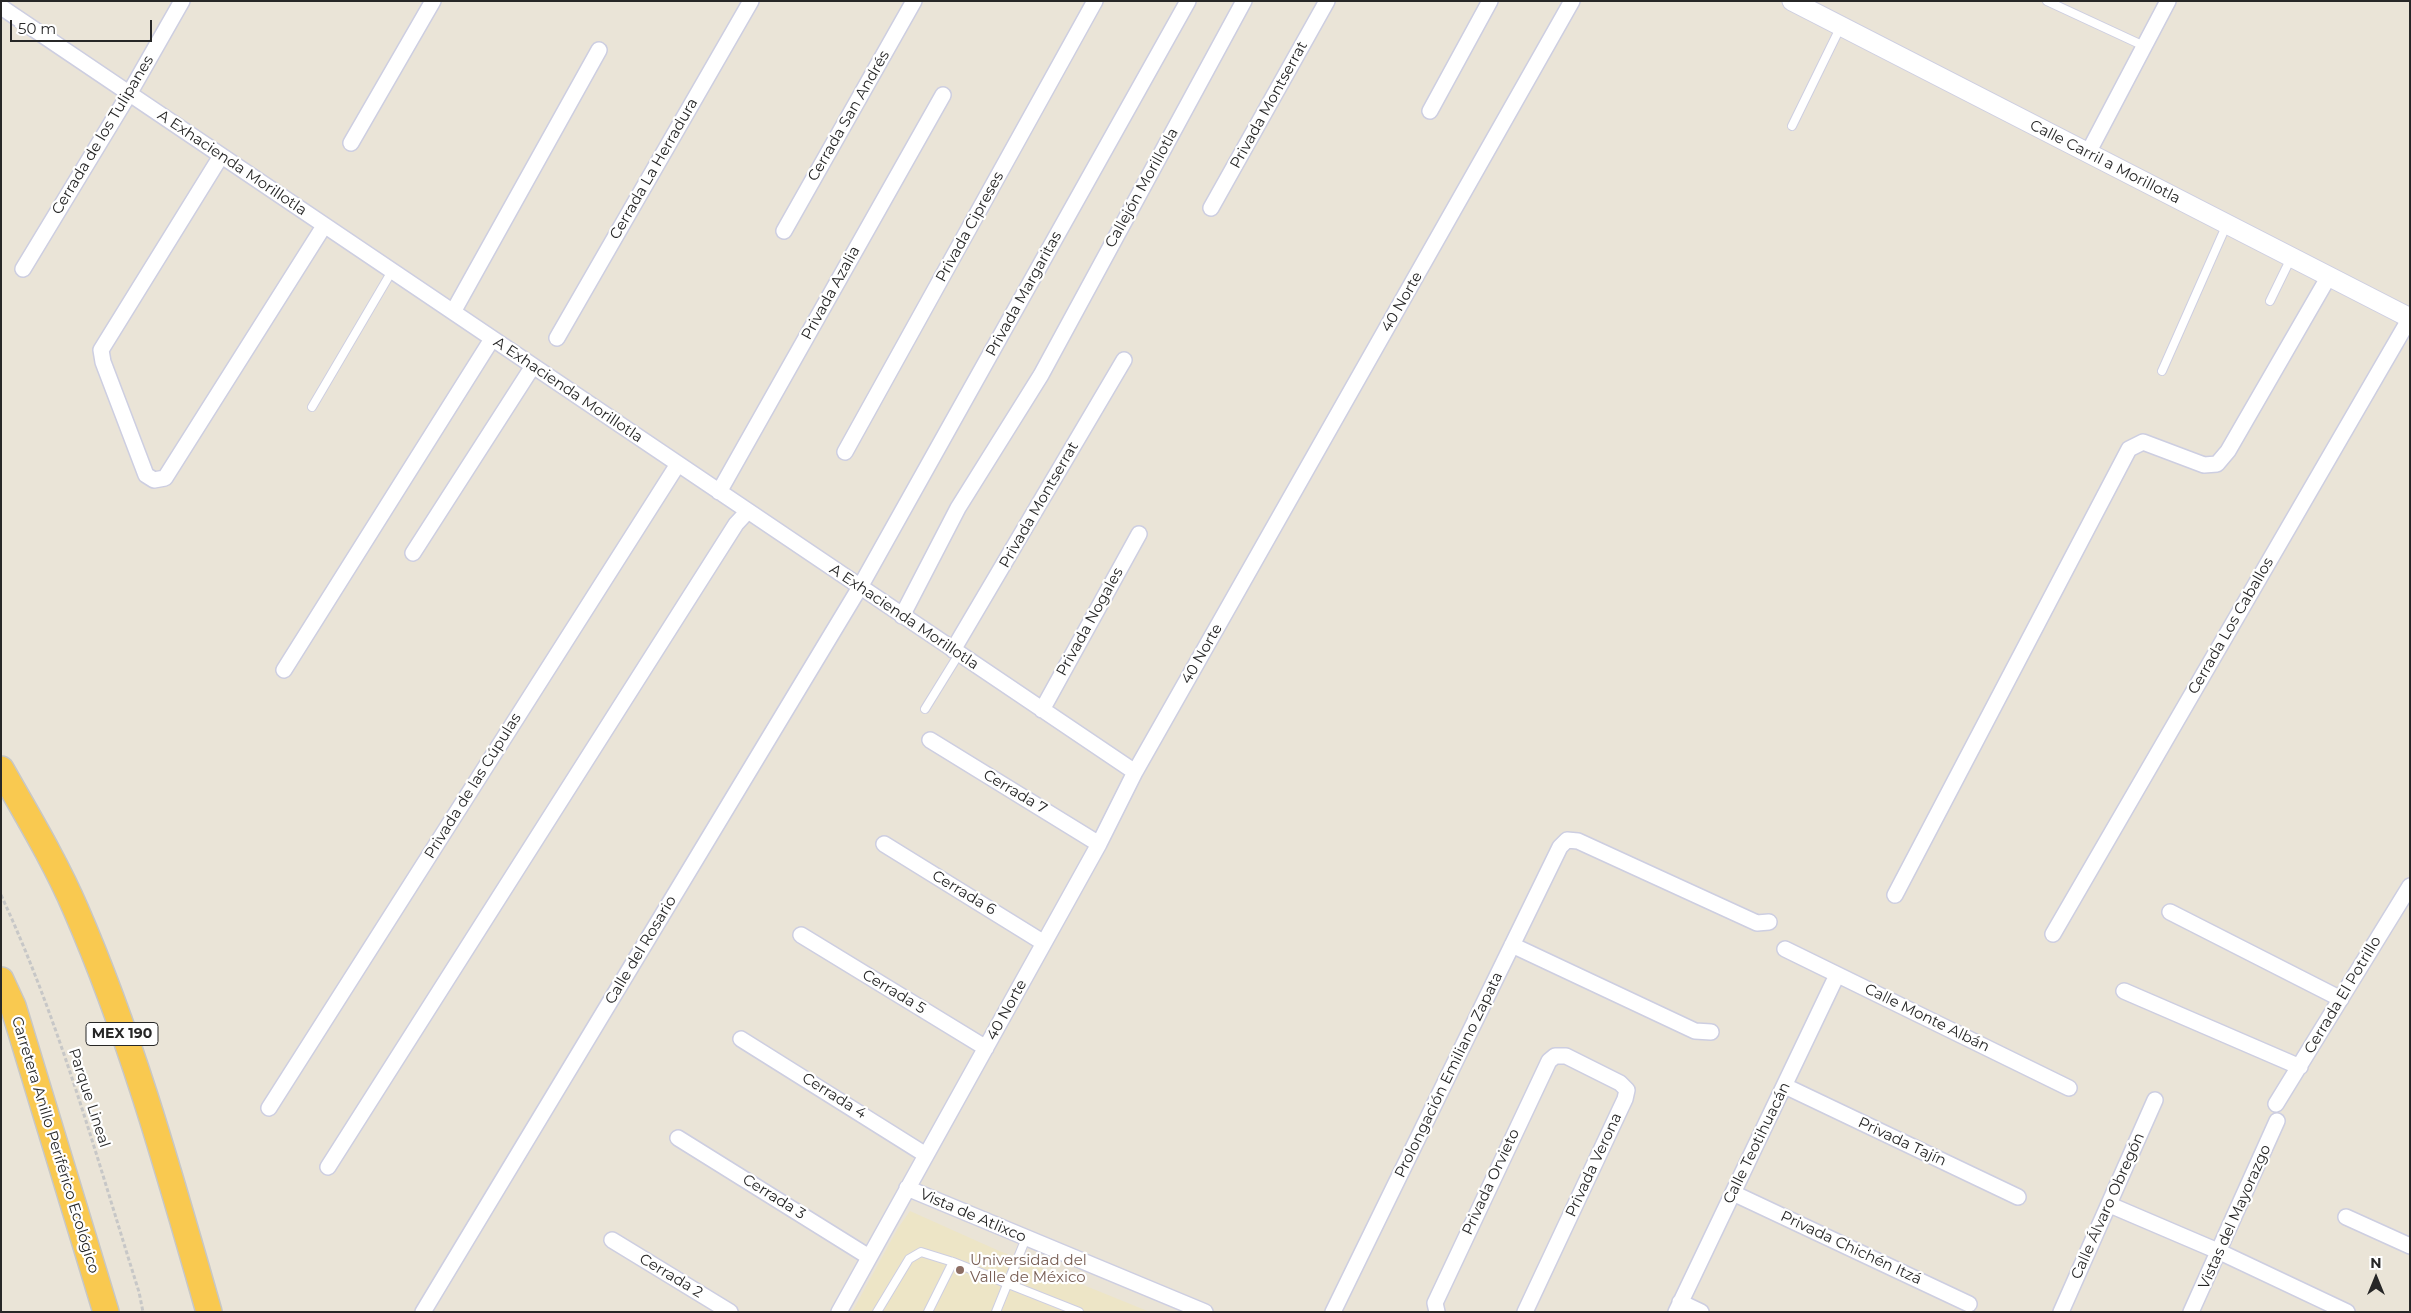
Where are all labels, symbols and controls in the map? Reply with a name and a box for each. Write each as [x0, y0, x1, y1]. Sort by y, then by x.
scale bar [12, 10, 155, 42]
text: 50 m [18, 19, 56, 38]
street label: Privada Montserrat [1227, 38, 1311, 172]
street label: Cerrada San Andrés [804, 47, 894, 185]
street label: Cerrada de los Tulipanes [48, 52, 158, 218]
street label: Cerrada La Herradura [606, 95, 702, 243]
street label: A Exhacienda Morillotla [154, 106, 310, 220]
street label: Calle Carril a Morillotla [2027, 116, 2183, 208]
street label: Callejón Morillotla [1102, 125, 1182, 251]
street label: Privada Cipreses [932, 169, 1008, 285]
street label: Privada Margaritas [982, 228, 1066, 360]
street label: Privada Azalia [798, 243, 864, 343]
street label: 40 Norte [1378, 269, 1426, 335]
street label: A Exhacienda Morillotla [490, 333, 646, 447]
street label: Privada Montserrat [996, 439, 1082, 571]
street label: Cerrada Los Caballos [2184, 554, 2278, 698]
street label: A Exhacienda Morillotla [826, 560, 982, 674]
street label: Privada Nogales [1053, 565, 1127, 679]
street label: 40 Norte [1178, 621, 1226, 687]
street label: Privada de las Cúpulas [421, 710, 525, 862]
street label: Cerrada 7 [980, 766, 1050, 818]
street label: Cerrada 6 [929, 867, 999, 919]
street label: Calle del Rosario [602, 892, 680, 1008]
street label: Cerrada El Potrillo [2301, 933, 2385, 1057]
street label: Cerrada 5 [859, 966, 929, 1018]
street label: Prolongación Emiliano Zapata [1391, 969, 1507, 1181]
street label: 40 Norte [983, 977, 1031, 1043]
street label: Calle Monte Albán [1861, 980, 1993, 1056]
street label: Carretera Anillo Periférico Ecológico [7, 1014, 103, 1276]
road number: MEX 190 [86, 1022, 158, 1046]
street label: Parque Lineal [64, 1046, 114, 1150]
street label: Cerrada 4 [799, 1069, 869, 1123]
street label: Calle Teotihuacán [1720, 1079, 1794, 1207]
street label: Privada Verona [1562, 1110, 1626, 1220]
street label: Privada Tajín [1855, 1114, 1949, 1170]
street label: Privada Orvieto [1458, 1126, 1524, 1238]
street label: Calle Álvaro Obregón [2068, 1130, 2148, 1282]
street label: Vistas del Mayorazgo [2195, 1142, 2275, 1292]
street label: Cerrada 3 [739, 1171, 809, 1223]
street label: Vista de Atlixco [917, 1186, 1029, 1246]
street label: Privada Chichén Itzá [1778, 1207, 1924, 1289]
street label: Cerrada 2 [636, 1250, 706, 1302]
place label: Universidad del Valle de México [970, 1252, 1087, 1287]
north arrow [2351, 1253, 2401, 1303]
text: N [2370, 1254, 2382, 1272]
marker: Universidad del Valle de México [954, 1264, 966, 1276]

